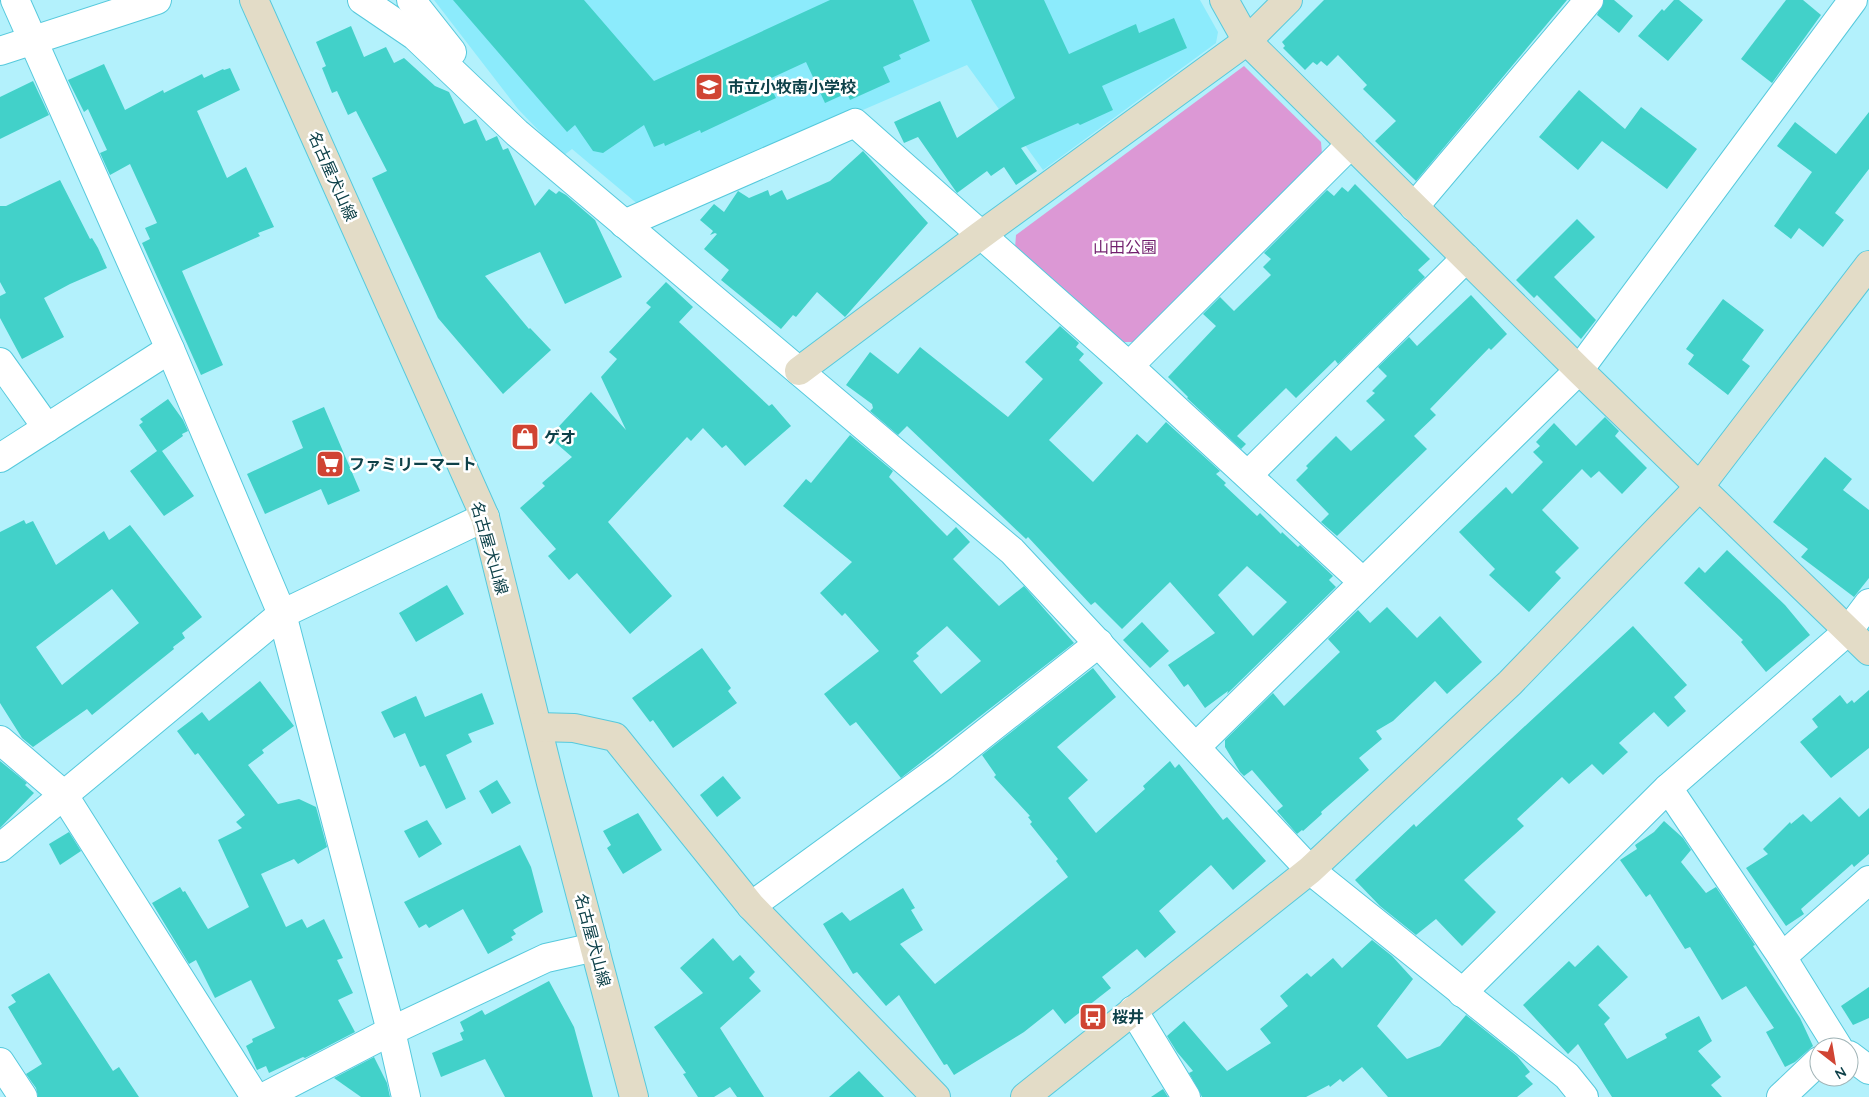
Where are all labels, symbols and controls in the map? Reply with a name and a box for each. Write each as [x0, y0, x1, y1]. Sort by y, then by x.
school or university icon: 市立小牧南小学校 [694, 72, 724, 102]
place label: 市立小牧南小学校 [728, 77, 856, 97]
street label: 名古屋犬山線 [304, 128, 362, 224]
park label: 山田公園 [1093, 237, 1157, 257]
shop icon: ゲオ [510, 422, 540, 452]
place label: ゲオ [544, 427, 576, 447]
supermarket icon: ファミリーマート [315, 449, 345, 479]
place label: ファミリーマート [349, 454, 477, 474]
street label: 名古屋犬山線 [467, 499, 513, 597]
street label: 名古屋犬山線 [571, 891, 615, 989]
bus stop icon: 桜井 [1078, 1002, 1108, 1032]
place label: 桜井 [1112, 1007, 1144, 1027]
north arrow [1809, 1037, 1859, 1087]
text: N [1832, 1063, 1850, 1084]

